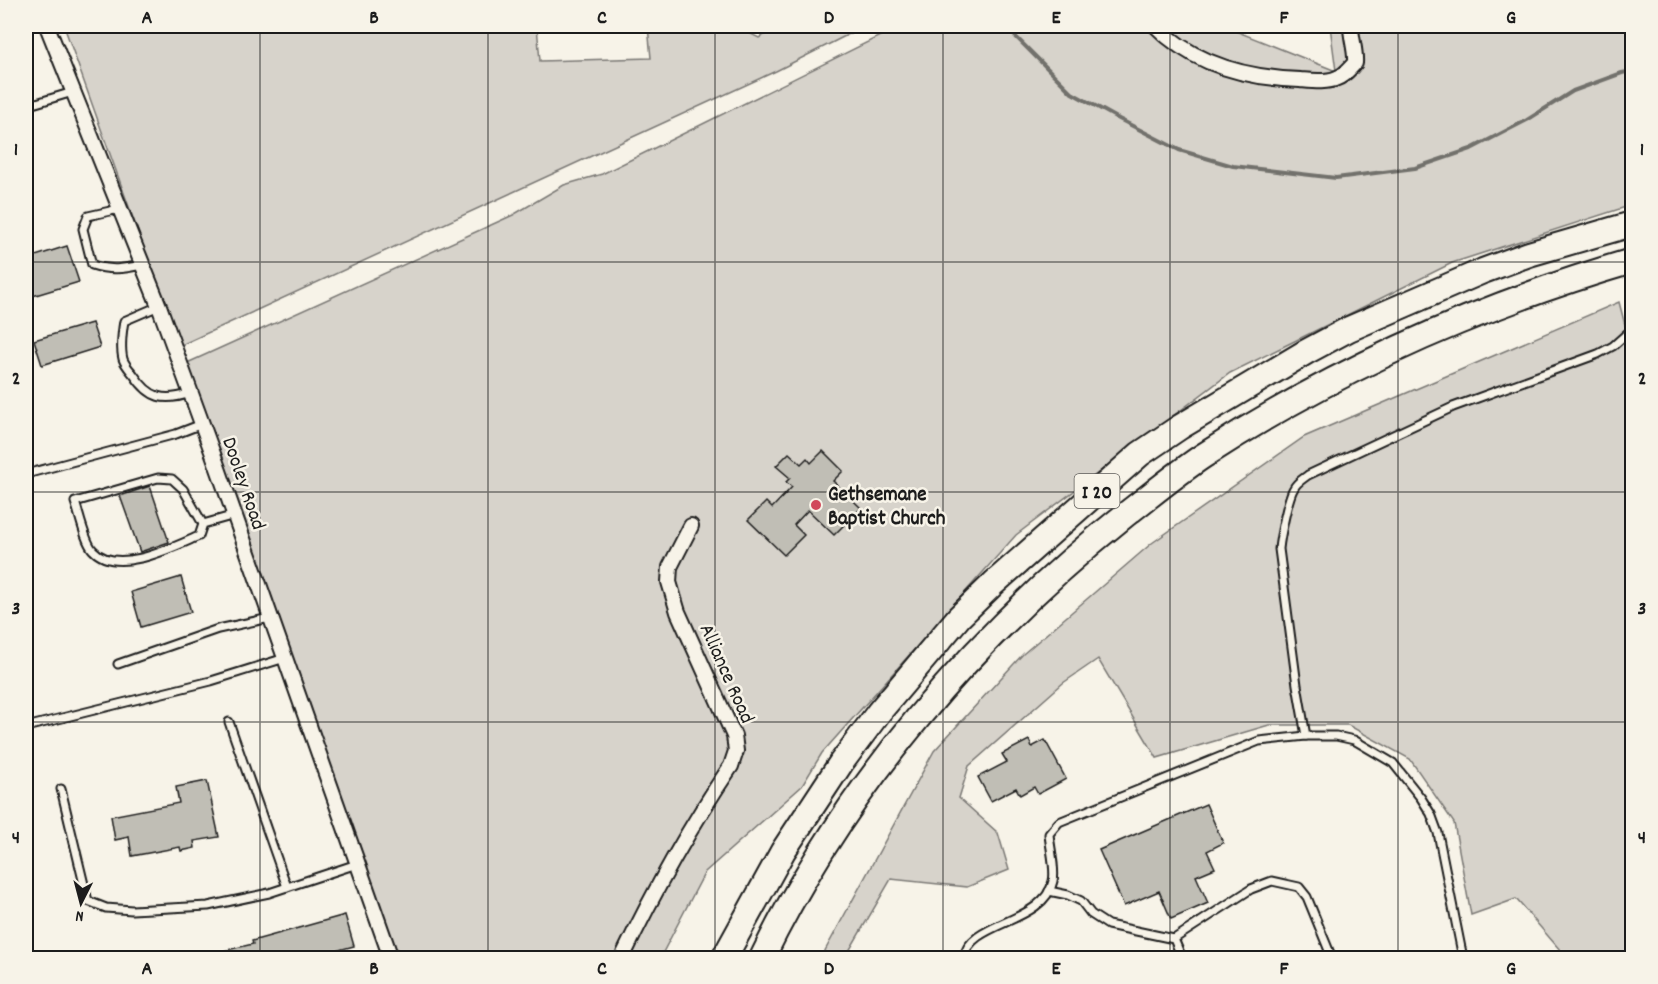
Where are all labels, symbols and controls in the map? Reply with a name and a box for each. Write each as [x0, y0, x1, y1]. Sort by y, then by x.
text: A [142, 5, 153, 33]
text: B [369, 5, 379, 33]
text: C [597, 5, 607, 33]
text: D [824, 5, 835, 33]
text: E [1051, 5, 1061, 33]
text: F [1280, 5, 1290, 33]
text: G [1506, 5, 1516, 33]
text: 1 [14, 137, 18, 165]
text: 1 [1640, 137, 1644, 165]
text: 2 [12, 366, 20, 394]
text: 2 [1638, 366, 1646, 394]
street label: Dooley Road [212, 434, 272, 534]
road number: I 20 [1074, 474, 1120, 508]
place label: Gethsemane Baptist Church [828, 481, 946, 535]
marker: Gethsemane Baptist Church [809, 498, 823, 512]
text: 3 [12, 596, 20, 624]
text: 3 [1638, 596, 1646, 624]
street label: Alliance Road [690, 619, 761, 729]
text: 4 [12, 825, 20, 853]
text: 4 [1638, 825, 1646, 853]
north arrow [51, 873, 111, 933]
text: N [74, 904, 85, 927]
text: A [142, 956, 153, 984]
text: B [369, 956, 379, 984]
text: C [597, 956, 607, 984]
text: D [824, 956, 835, 984]
text: E [1051, 956, 1061, 984]
text: F [1280, 956, 1290, 984]
text: G [1506, 956, 1516, 984]

